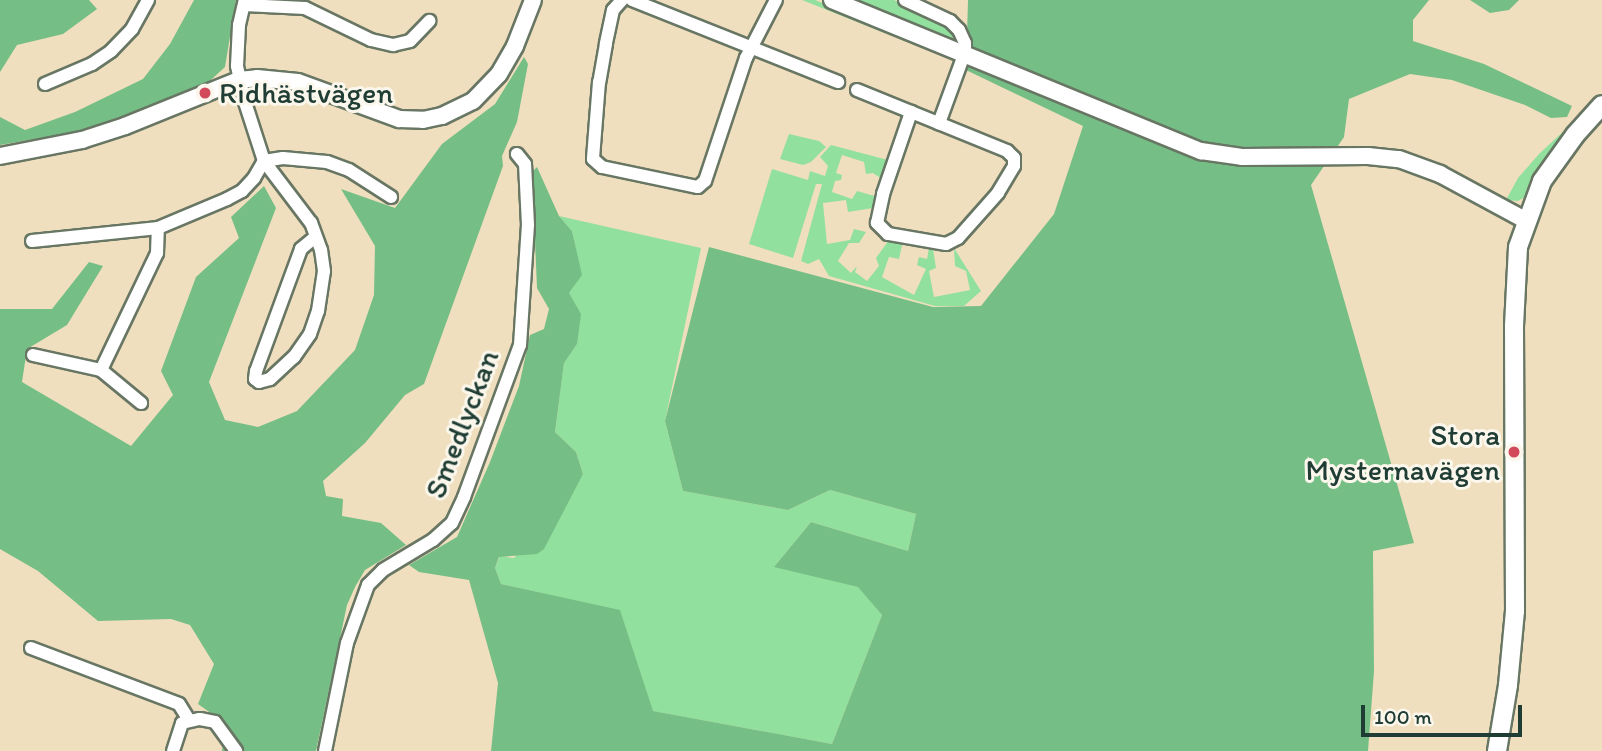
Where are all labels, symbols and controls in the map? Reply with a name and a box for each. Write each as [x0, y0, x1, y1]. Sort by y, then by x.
place label: Ridhästvägen [219, 75, 393, 111]
marker: Ridhästvägen [197, 85, 213, 101]
street label: Smedlyckan [417, 345, 507, 503]
place label: Stora Mysternavägen [1305, 417, 1500, 488]
marker: Stora Mysternavägen [1506, 444, 1522, 460]
scale bar [1364, 692, 1525, 736]
text: 100 m [1374, 704, 1432, 729]

